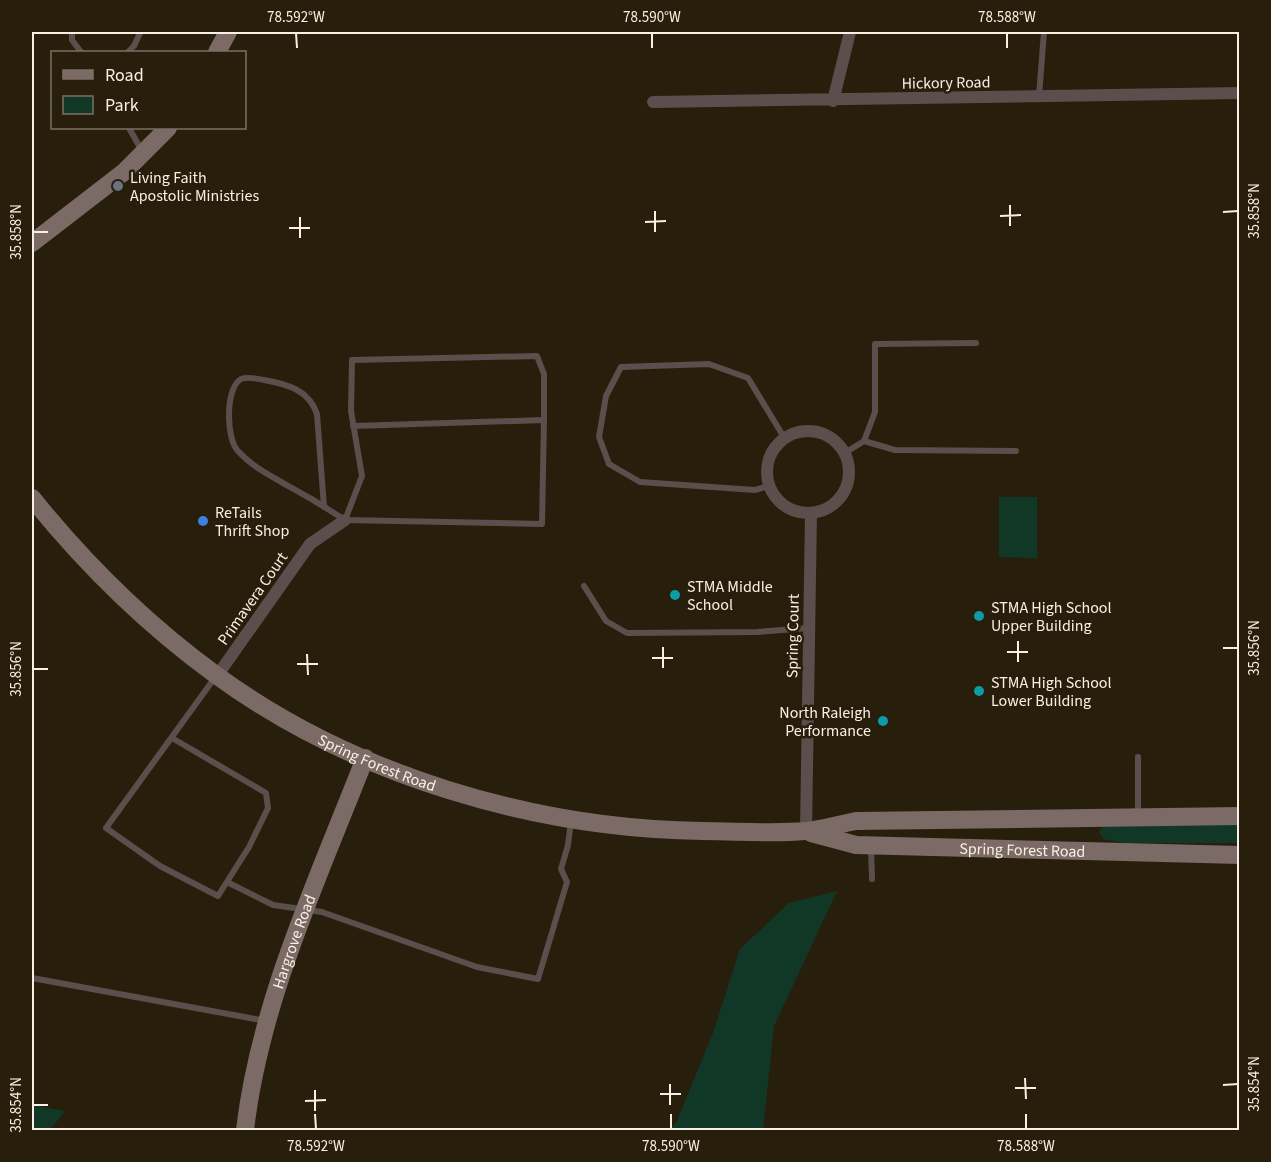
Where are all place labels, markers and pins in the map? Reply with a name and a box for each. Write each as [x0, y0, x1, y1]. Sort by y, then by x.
place label: Living Faith Apostolic Ministries [130, 167, 259, 207]
marker: Living Faith Apostolic Ministries [111, 179, 125, 193]
place label: ReTails Thrift Shop [215, 502, 289, 542]
marker: ReTails Thrift Shop [196, 514, 210, 528]
place label: STMA Middle School [687, 576, 773, 616]
marker: STMA Middle School [668, 588, 682, 602]
place label: STMA High School Upper Building [991, 597, 1112, 637]
marker: STMA High School Upper Building [972, 609, 986, 623]
place label: STMA High School Lower Building [991, 672, 1112, 712]
marker: STMA High School Lower Building [972, 684, 986, 698]
place label: North Raleigh Performance [779, 702, 871, 742]
marker: North Raleigh Performance [876, 714, 890, 728]

